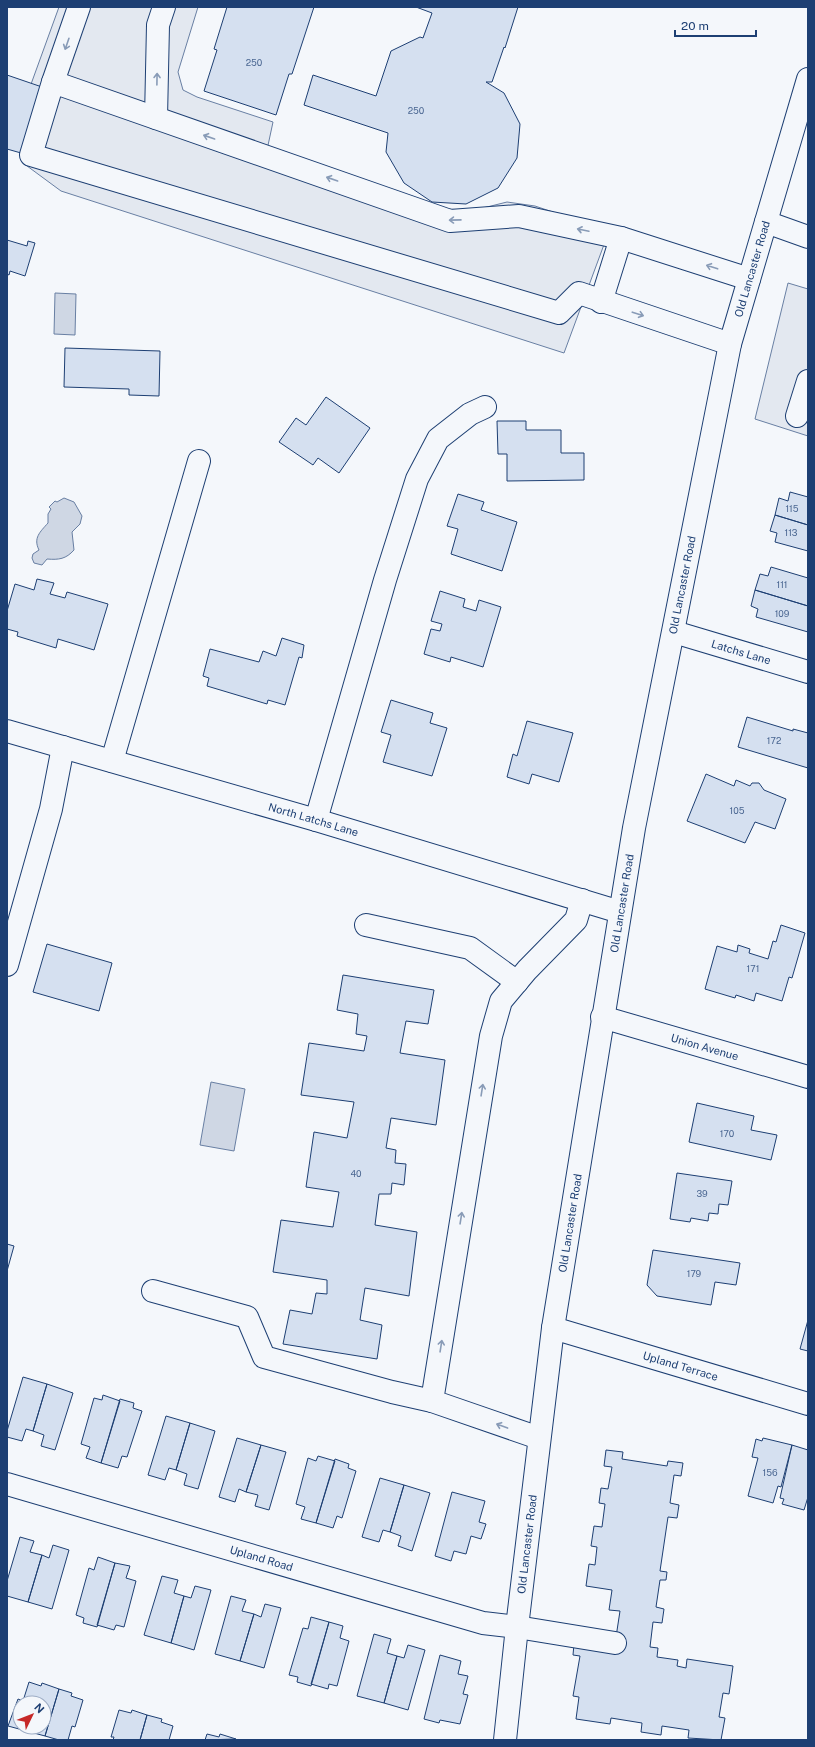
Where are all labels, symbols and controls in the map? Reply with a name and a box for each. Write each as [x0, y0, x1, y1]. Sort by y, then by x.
scale bar [675, 12, 756, 38]
text: 20 m [681, 19, 709, 33]
one-way arrow [62, 37, 70, 49]
house number: 250 [246, 57, 263, 68]
one-way arrow [153, 73, 161, 86]
house number: 250 [408, 105, 425, 116]
one-way arrow [203, 132, 215, 140]
one-way arrow [326, 175, 338, 183]
one-way arrow [449, 216, 462, 224]
street label: Old Lancaster Road [732, 219, 772, 318]
one-way arrow [577, 225, 590, 233]
one-way arrow [706, 263, 719, 270]
one-way arrow [631, 311, 644, 318]
house number: 115 [785, 503, 799, 514]
house number: 113 [785, 527, 798, 538]
street label: Old Lancaster Road [667, 535, 698, 635]
house number: 111 [777, 579, 788, 590]
house number: 109 [775, 608, 790, 619]
street label: Latchs Lane [710, 637, 772, 667]
house number: 172 [767, 735, 781, 746]
street label: North Latchs Lane [267, 801, 360, 839]
house number: 105 [730, 805, 745, 816]
street label: Old Lancaster Road [608, 853, 636, 954]
house number: 171 [747, 963, 759, 974]
street label: Union Avenue [669, 1031, 740, 1062]
one-way arrow [478, 1083, 486, 1096]
house number: 170 [720, 1128, 735, 1139]
house number: 40 [350, 1168, 362, 1179]
street label: Old Lancaster Road [556, 1173, 584, 1273]
house number: 39 [696, 1188, 708, 1199]
one-way arrow [457, 1212, 465, 1225]
house number: 179 [687, 1268, 702, 1279]
one-way arrow [437, 1340, 445, 1353]
street label: Upland Terrace [641, 1349, 720, 1383]
one-way arrow [496, 1422, 508, 1430]
house number: 156 [762, 1467, 778, 1478]
street label: Old Lancaster Road [515, 1494, 539, 1594]
street label: Upland Road [228, 1543, 294, 1573]
north arrow [12, 1695, 52, 1735]
text: N [32, 1701, 47, 1715]

